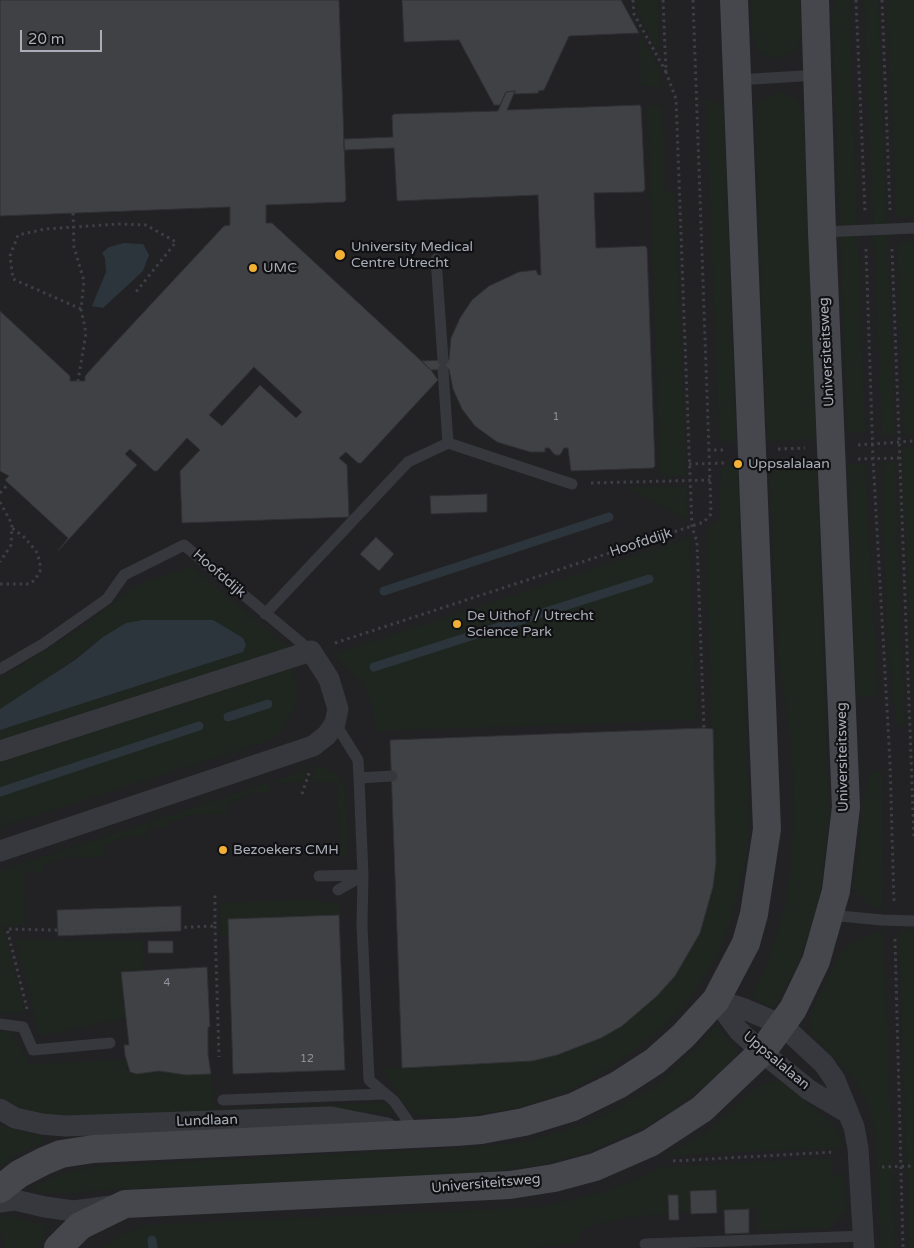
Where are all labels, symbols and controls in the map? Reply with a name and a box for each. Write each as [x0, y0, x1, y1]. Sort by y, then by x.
scale bar [22, 20, 105, 52]
text: 20 m [28, 30, 65, 48]
place label: University Medical Centre Utrecht [351, 239, 473, 272]
marker: University Medical Centre Utrecht [333, 248, 347, 262]
place label: UMC [263, 260, 297, 276]
marker: UMC [247, 262, 259, 274]
street label: Universiteitsweg [816, 297, 838, 407]
house number: 1 [553, 410, 559, 424]
place label: Uppsalalaan [748, 456, 830, 472]
marker: Uppsalalaan [732, 458, 744, 470]
street label: Hoofddijk [608, 525, 674, 561]
street label: Hoofddijk [189, 546, 249, 602]
place label: De Uithof / Utrecht Science Park [467, 608, 594, 640]
marker: De Uithof / Utrecht Science Park [451, 618, 463, 630]
street label: Universiteitsweg [834, 702, 852, 812]
place label: Bezoekers CMH [233, 842, 339, 858]
marker: Bezoekers CMH [217, 844, 229, 856]
house number: 4 [164, 976, 170, 990]
street label: Uppsalalaan [739, 1028, 813, 1094]
house number: 12 [300, 1052, 314, 1066]
street label: Lundlaan [176, 1112, 238, 1130]
street label: Universiteitsweg [431, 1171, 541, 1197]

